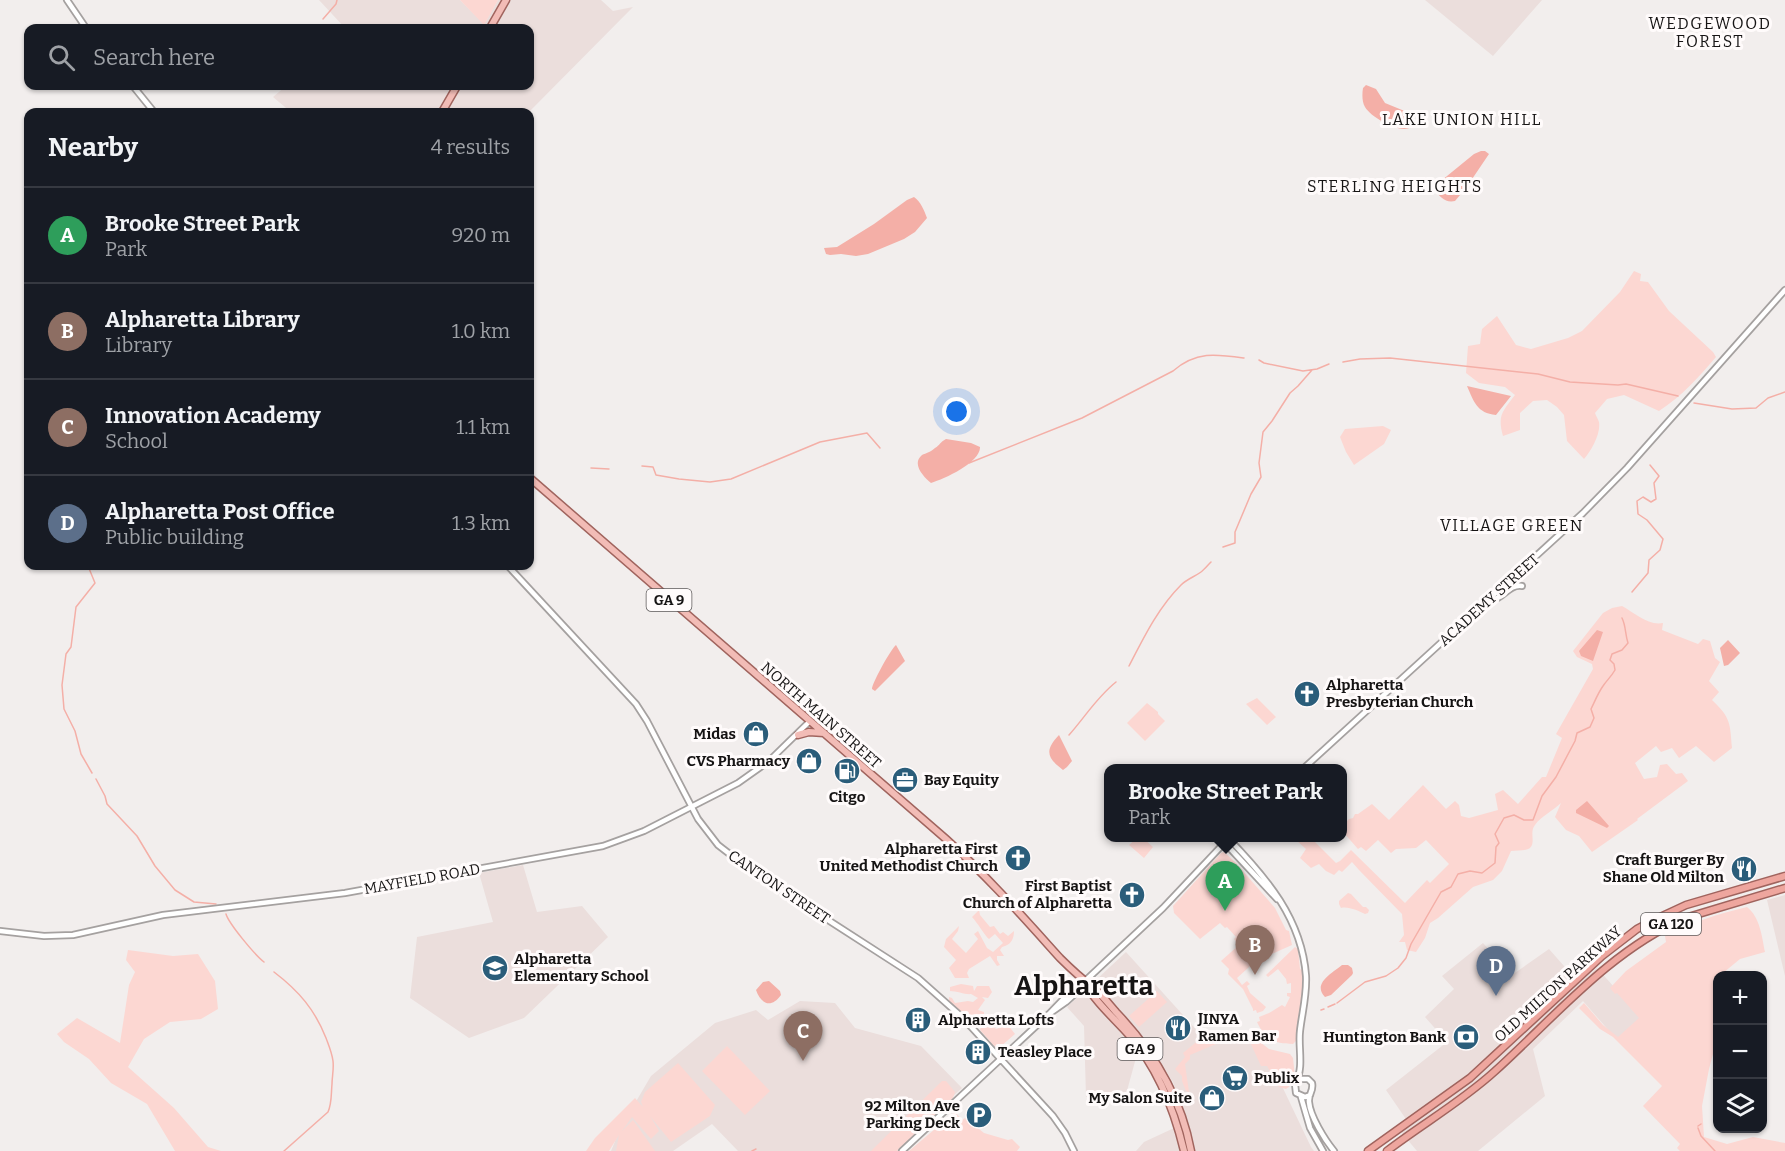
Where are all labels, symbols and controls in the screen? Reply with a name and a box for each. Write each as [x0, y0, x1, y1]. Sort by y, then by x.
district label: WEDGEWOOD FOREST [1648, 14, 1772, 51]
search box [24, 24, 534, 90]
icon: search [45, 41, 78, 74]
text: Search here [93, 44, 215, 71]
district label: LAKE UNION HILL [1382, 110, 1542, 129]
text: Nearby [48, 132, 138, 163]
text: 4 results [431, 135, 510, 159]
district label: STERLING HEIGHTS [1307, 177, 1483, 196]
text: Brooke Street Park [105, 210, 300, 237]
text: A [60, 223, 75, 247]
text: 920 m [452, 223, 510, 247]
text: Park [105, 237, 147, 261]
text: Alpharetta Library [105, 306, 300, 333]
text: B [61, 319, 74, 343]
text: 1.0 km [452, 319, 510, 343]
text: Library [105, 333, 172, 357]
your location [942, 397, 971, 426]
text: Innovation Academy [105, 402, 321, 429]
text: C [61, 415, 74, 439]
text: 1.1 km [456, 415, 510, 439]
text: School [105, 429, 168, 453]
text: Alpharetta Post Office [105, 498, 335, 525]
text: D [60, 511, 75, 535]
text: 1.3 km [452, 511, 510, 535]
district label: VILLAGE GREEN [1440, 516, 1584, 535]
text: Public building [105, 525, 244, 549]
street label: ACADEMY STREET [1435, 550, 1543, 650]
road number: GA 9 [646, 589, 692, 611]
street label: NORTH MAIN STREET [757, 658, 885, 772]
place label: Alpharetta Presbyterian Church [1326, 676, 1474, 711]
church icon: Alpharetta Presbyterian Church [1292, 679, 1322, 709]
shop icon: Midas [741, 719, 771, 749]
place label: Midas [693, 725, 736, 743]
shop icon: CVS Pharmacy [794, 746, 824, 776]
place label: CVS Pharmacy [686, 752, 791, 770]
fuel station icon: Citgo [832, 756, 862, 786]
popup [1104, 764, 1347, 842]
office icon: Bay Equity [890, 765, 920, 795]
place label: Bay Equity [924, 771, 999, 789]
text: Brooke Street Park [1128, 778, 1323, 805]
place label: Citgo [829, 788, 866, 806]
text: Park [1128, 805, 1170, 829]
place label: Alpharetta First United Methodist Church [820, 840, 998, 875]
church icon: Alpharetta First United Methodist Church [1003, 843, 1033, 873]
street label: CANTON STREET [725, 846, 833, 928]
place label: Craft Burger By Shane Old Milton [1603, 851, 1725, 886]
restaurant icon: Craft Burger By Shane Old Milton [1729, 854, 1759, 884]
street label: MAYFIELD ROAD [363, 860, 481, 898]
pin: A [1206, 862, 1244, 911]
place label: First Baptist Church of Alpharetta [963, 877, 1113, 912]
church icon: First Baptist Church of Alpharetta [1117, 880, 1147, 910]
road number: GA 120 [1641, 913, 1701, 935]
street label: OLD MILTON PARKWAY [1491, 922, 1625, 1046]
pin: B [1236, 926, 1274, 975]
pin: D [1476, 946, 1516, 996]
place label: Alpharetta Elementary School [514, 950, 649, 985]
school or university icon: Alpharetta Elementary School [480, 953, 510, 983]
district label: Alpharetta [1014, 970, 1154, 1002]
map controls [1713, 971, 1767, 1133]
button: + [1713, 971, 1767, 1025]
building icon: Alpharetta Lofts [903, 1005, 933, 1035]
place label: JINYA Ramen Bar [1197, 1010, 1276, 1045]
place label: Alpharetta Lofts [938, 1011, 1054, 1029]
pin: C [784, 1012, 822, 1061]
restaurant icon: JINYA Ramen Bar [1163, 1013, 1193, 1043]
bank icon: Huntington Bank [1451, 1022, 1481, 1052]
button: − [1713, 1025, 1767, 1079]
place label: Huntington Bank [1323, 1028, 1446, 1046]
building icon: Teasley Place [963, 1037, 993, 1067]
road number: GA 9 [1118, 1038, 1162, 1060]
place label: Teasley Place [998, 1043, 1092, 1061]
supermarket icon: Publix [1220, 1063, 1250, 1093]
place label: Publix [1254, 1069, 1300, 1087]
button: layers [1713, 1079, 1767, 1133]
shop icon: My Salon Suite [1197, 1083, 1227, 1113]
place label: My Salon Suite [1088, 1089, 1192, 1107]
place label: 92 Milton Ave Parking Deck [864, 1097, 960, 1132]
parking icon: 92 Milton Ave Parking Deck [964, 1100, 994, 1130]

